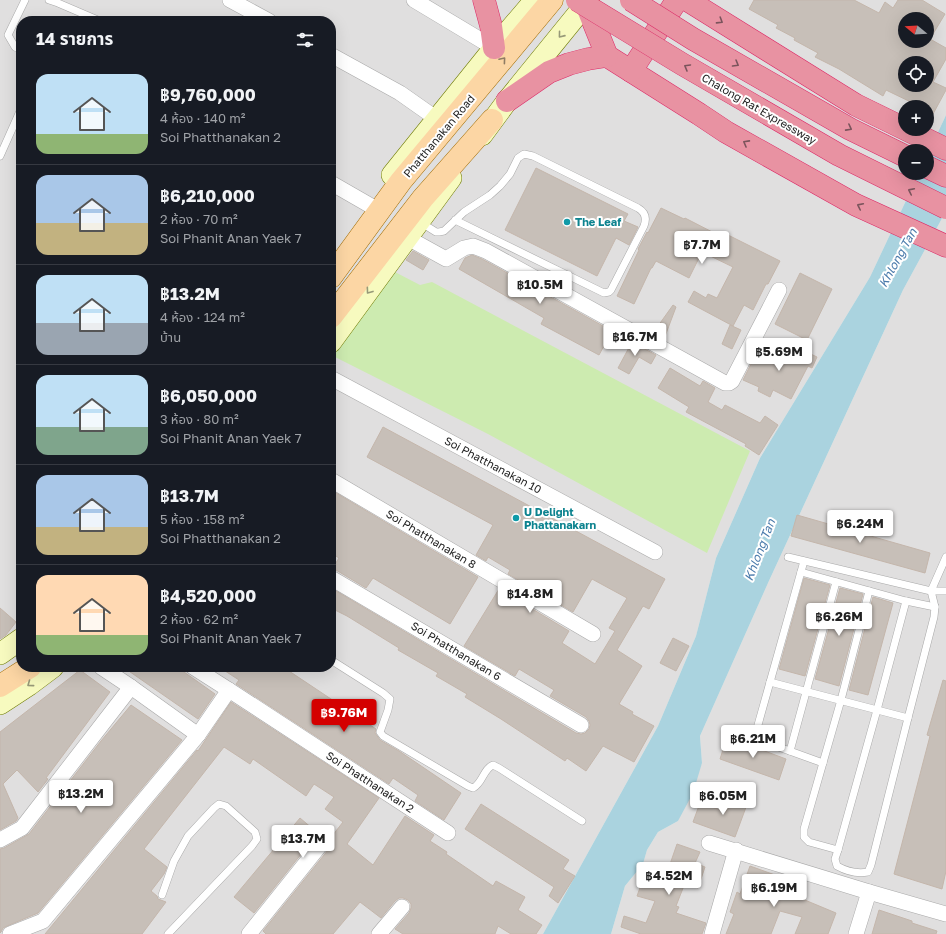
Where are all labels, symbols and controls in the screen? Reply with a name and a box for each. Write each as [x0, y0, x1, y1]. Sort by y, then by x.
north arrow [898, 12, 934, 48]
map controls [898, 12, 934, 180]
one-way arrow [716, 16, 723, 23]
text: 14 รายการ [36, 28, 113, 49]
icon: filters [294, 29, 316, 51]
one-way arrow [559, 30, 566, 37]
button: locate [898, 56, 934, 92]
one-way arrow [498, 57, 505, 65]
one-way arrow [732, 59, 739, 66]
one-way arrow [684, 65, 691, 72]
street label: Chalong Rat Expressway [700, 70, 819, 147]
text: ฿9,760,000 [160, 84, 256, 105]
icon: home [68, 90, 116, 138]
street label: Phatthanakan Road [400, 92, 477, 180]
button: + [898, 100, 934, 136]
text: 4 ห้อง · 140 m² [160, 110, 245, 126]
one-way arrow [845, 124, 852, 131]
text: Soi Phatthanakan 2 [160, 129, 281, 145]
one-way arrow [743, 141, 750, 148]
button: − [898, 144, 934, 180]
text: ฿6,210,000 [160, 185, 255, 206]
one-way arrow [908, 188, 915, 196]
icon: home [68, 191, 116, 239]
one-way arrow [856, 203, 864, 211]
text: 2 ห้อง · 70 m² [160, 211, 238, 227]
place label: The Leaf [575, 215, 621, 228]
marker: The Leaf [562, 217, 572, 227]
water label: Khlong Tan [875, 225, 920, 290]
text: Soi Phanit Anan Yaek 7 [160, 230, 302, 246]
pin: ฿7.7M [674, 231, 730, 265]
text: ฿7.7M [683, 236, 721, 252]
pin: ฿10.5M [507, 271, 573, 305]
text: ฿10.5M [517, 276, 563, 292]
text: ฿13.2M [160, 283, 220, 304]
one-way arrow [366, 287, 374, 294]
icon: home [68, 291, 116, 339]
text: 4 ห้อง · 124 m² [160, 309, 245, 325]
pin: ฿16.7M [602, 323, 668, 357]
text: ฿16.7M [612, 328, 658, 344]
text: บ้าน [160, 329, 181, 345]
pin: ฿5.69M [746, 338, 812, 372]
text: ฿5.69M [755, 343, 803, 359]
text: ฿6,050,000 [160, 385, 257, 406]
icon: home [68, 391, 116, 439]
text: 3 ห้อง · 80 m² [160, 411, 239, 427]
text: Soi Phanit Anan Yaek 7 [160, 430, 302, 446]
street label: Soi Phatthanakan 10 [442, 433, 544, 496]
text: ฿13.7M [160, 485, 219, 506]
icon: home [68, 491, 116, 539]
place label: U Delight Phattanakarn [524, 505, 596, 531]
street label: Soi Phatthanakan 8 [384, 507, 479, 571]
pin: ฿6.24M [827, 510, 893, 544]
text: 5 ห้อง · 158 m² [160, 511, 244, 527]
marker: U Delight Phattanakarn [511, 513, 521, 523]
text: ฿6.24M [836, 515, 884, 531]
water label: Khlong Tan [741, 516, 778, 583]
text: Soi Phatthanakan 2 [160, 530, 281, 546]
pin: ฿14.8M [497, 580, 563, 614]
text: ฿4,520,000 [160, 585, 256, 606]
text: ฿14.8M [507, 585, 553, 601]
icon: home [68, 591, 116, 639]
pin: ฿6.26M [806, 603, 872, 637]
text: ฿6.26M [815, 608, 863, 624]
text: 2 ห้อง · 62 m² [160, 611, 238, 627]
street label: Soi Phatthanakan 6 [409, 619, 504, 683]
text: Soi Phanit Anan Yaek 7 [160, 630, 302, 646]
one-way arrow [27, 679, 34, 686]
pin: ฿9.76M [311, 699, 377, 733]
text: ฿9.76M [321, 704, 367, 720]
pin: ฿6.21M [720, 725, 786, 759]
text: ฿6.21M [730, 730, 776, 746]
street label: Soi Phatthanakan 2 [324, 748, 417, 815]
pin: ฿13.2M [48, 780, 114, 814]
pin: ฿6.05M [690, 782, 756, 816]
text: ฿13.2M [58, 785, 104, 801]
text: ฿6.05M [699, 787, 747, 803]
pin: ฿13.7M [270, 825, 336, 859]
text: ฿13.7M [281, 830, 326, 846]
pin: ฿4.52M [636, 862, 702, 896]
text: ฿4.52M [645, 867, 693, 883]
pin: ฿6.19M [741, 874, 807, 908]
text: ฿6.19M [751, 879, 797, 895]

